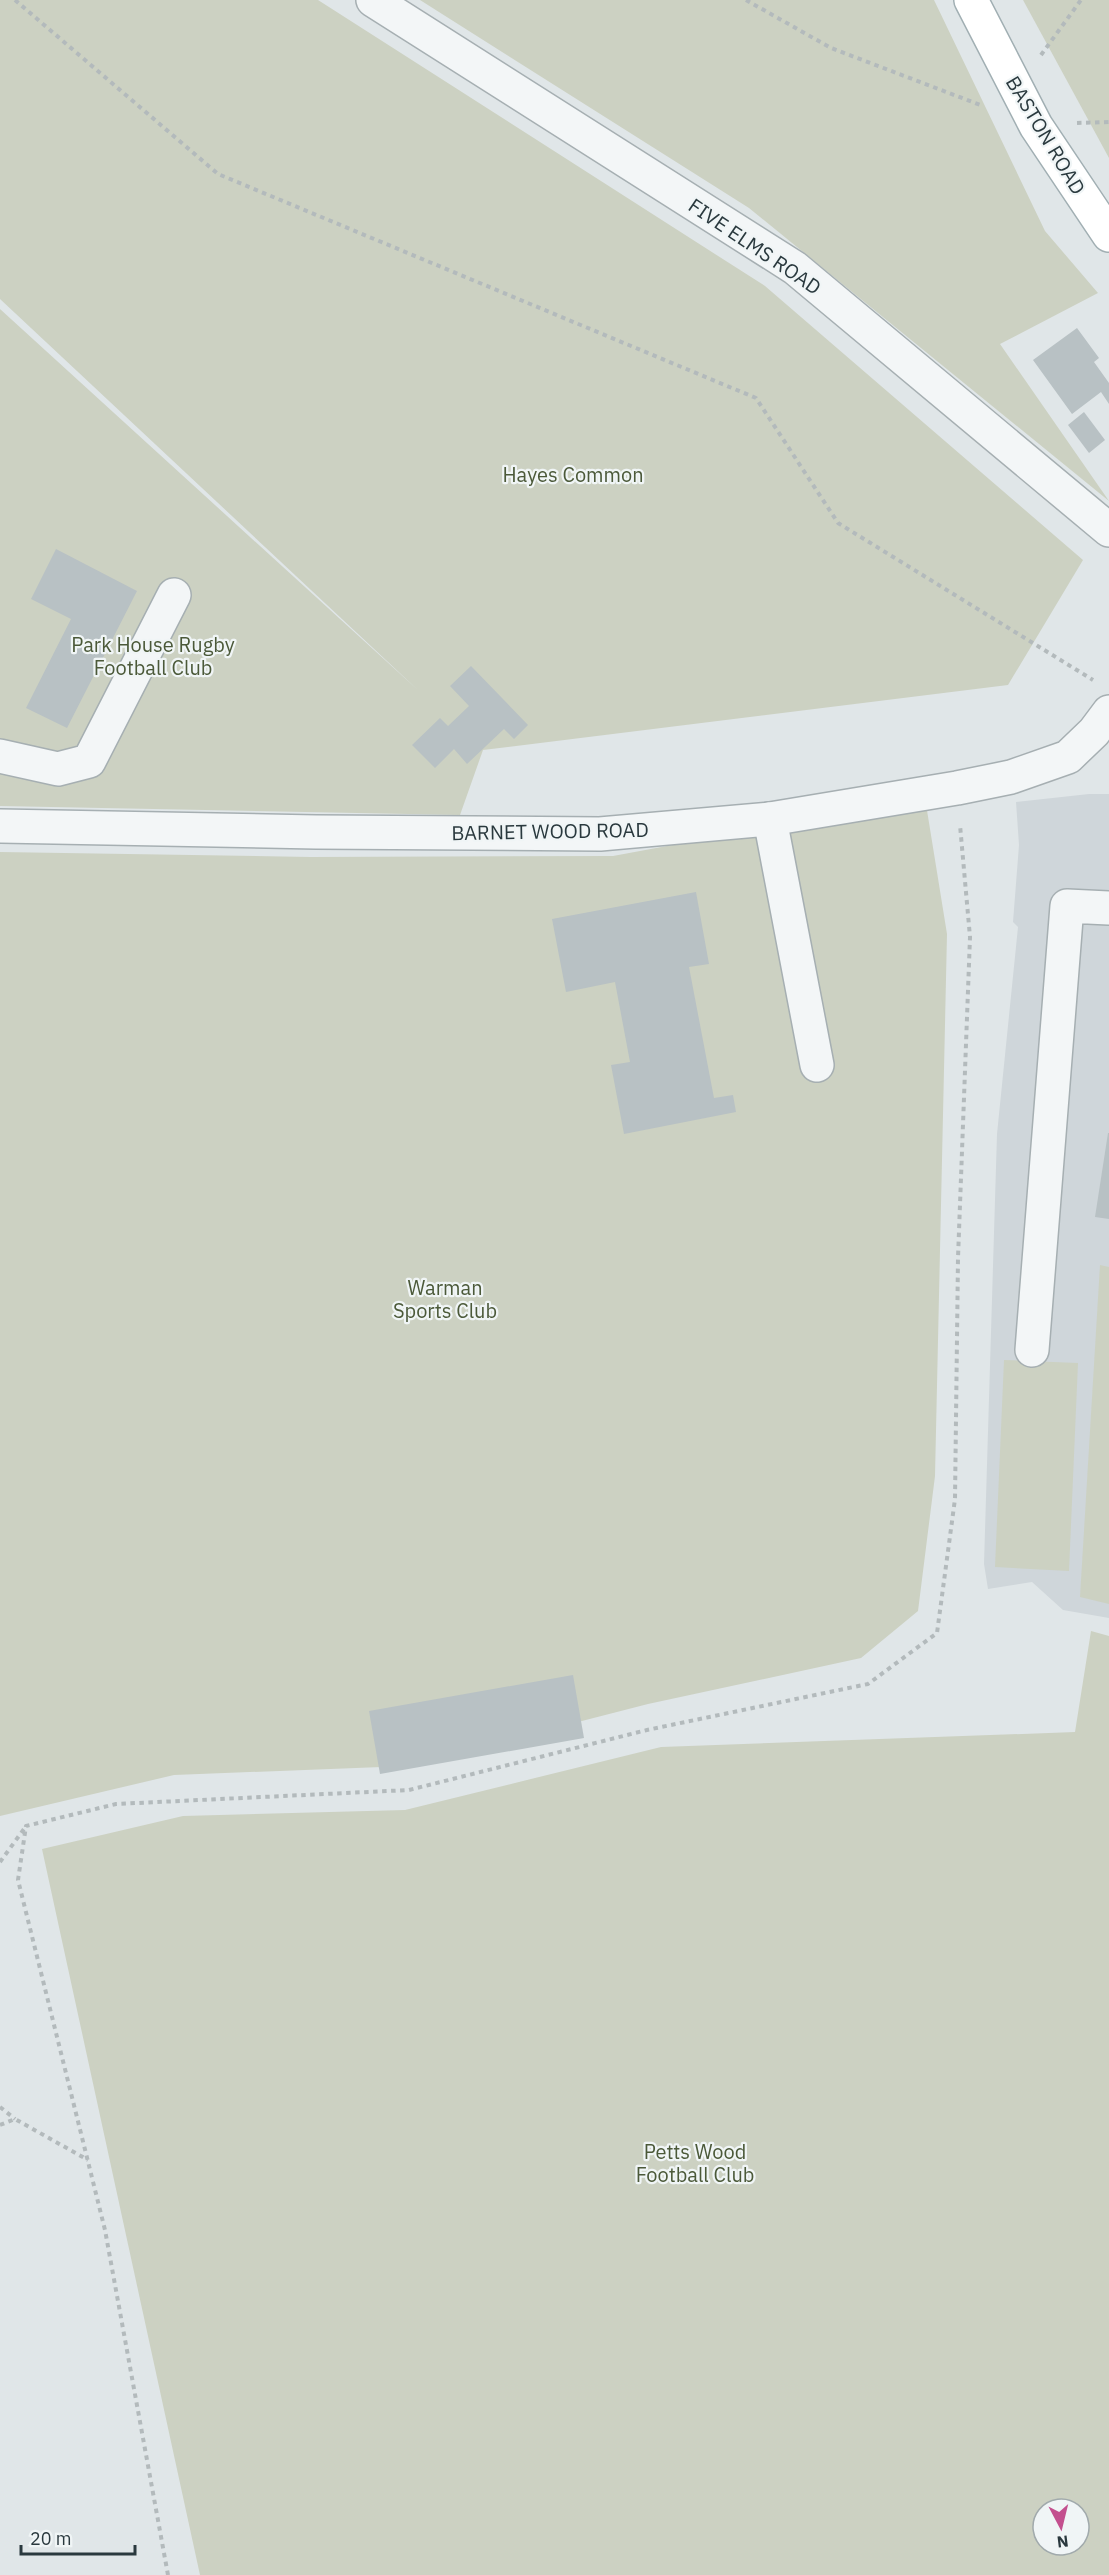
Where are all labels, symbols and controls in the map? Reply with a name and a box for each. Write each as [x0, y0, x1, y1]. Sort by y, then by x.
street label: BASTON ROAD [1000, 71, 1092, 199]
street label: FIVE ELMS ROAD [683, 192, 827, 300]
park label: Hayes Common [502, 461, 644, 488]
park label: Park House Rugby Football Club [71, 631, 235, 681]
street label: BARNET WOOD ROAD [451, 816, 649, 846]
park label: Warman Sports Club [393, 1274, 497, 1324]
park label: Petts Wood Football Club [636, 2138, 754, 2188]
north arrow [1031, 2497, 1091, 2557]
scale bar [21, 2518, 135, 2556]
text: 20 m [30, 2527, 72, 2550]
text: N [1056, 2531, 1070, 2553]

